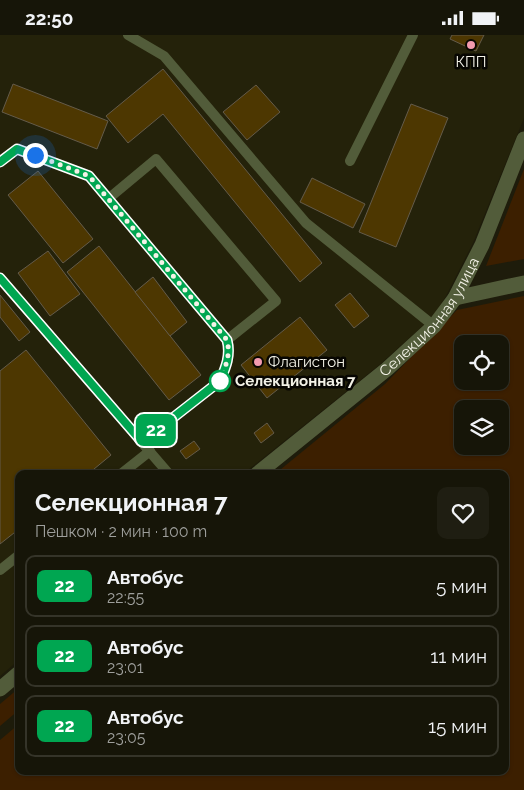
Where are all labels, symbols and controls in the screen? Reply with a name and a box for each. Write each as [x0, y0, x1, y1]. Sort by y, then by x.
text: 22:50 [25, 7, 73, 29]
marker: КПП [465, 39, 477, 51]
place label: КПП [456, 53, 486, 71]
your location [23, 143, 48, 168]
street label: Селекционная улица [376, 254, 483, 381]
map controls [454, 335, 509, 455]
button: locate [454, 335, 509, 390]
place label: Флагистон [268, 353, 345, 371]
marker: Флагистон [252, 356, 264, 368]
marker: Селекционная 7 [209, 370, 231, 392]
place label: Селекционная 7 [235, 372, 356, 390]
button: layers [454, 400, 509, 455]
line badge: 22 [134, 414, 178, 446]
text: 22 [146, 419, 166, 440]
button: heart [437, 487, 489, 539]
text: Селекционная 7 [35, 488, 228, 517]
text: Пешком · 2 мин · 100 m [35, 522, 207, 541]
text: Автобус [107, 566, 184, 588]
text: 22 [54, 575, 75, 596]
text: 5 мин [436, 575, 487, 597]
text: 22:55 [107, 588, 144, 607]
text: Автобус [107, 636, 184, 658]
text: 22 [54, 645, 75, 666]
text: 11 мин [430, 645, 487, 667]
text: 23:01 [107, 658, 144, 677]
text: Автобус [107, 706, 184, 728]
text: 22 [54, 715, 75, 736]
text: 15 мин [428, 715, 487, 737]
text: 23:05 [107, 728, 145, 747]

